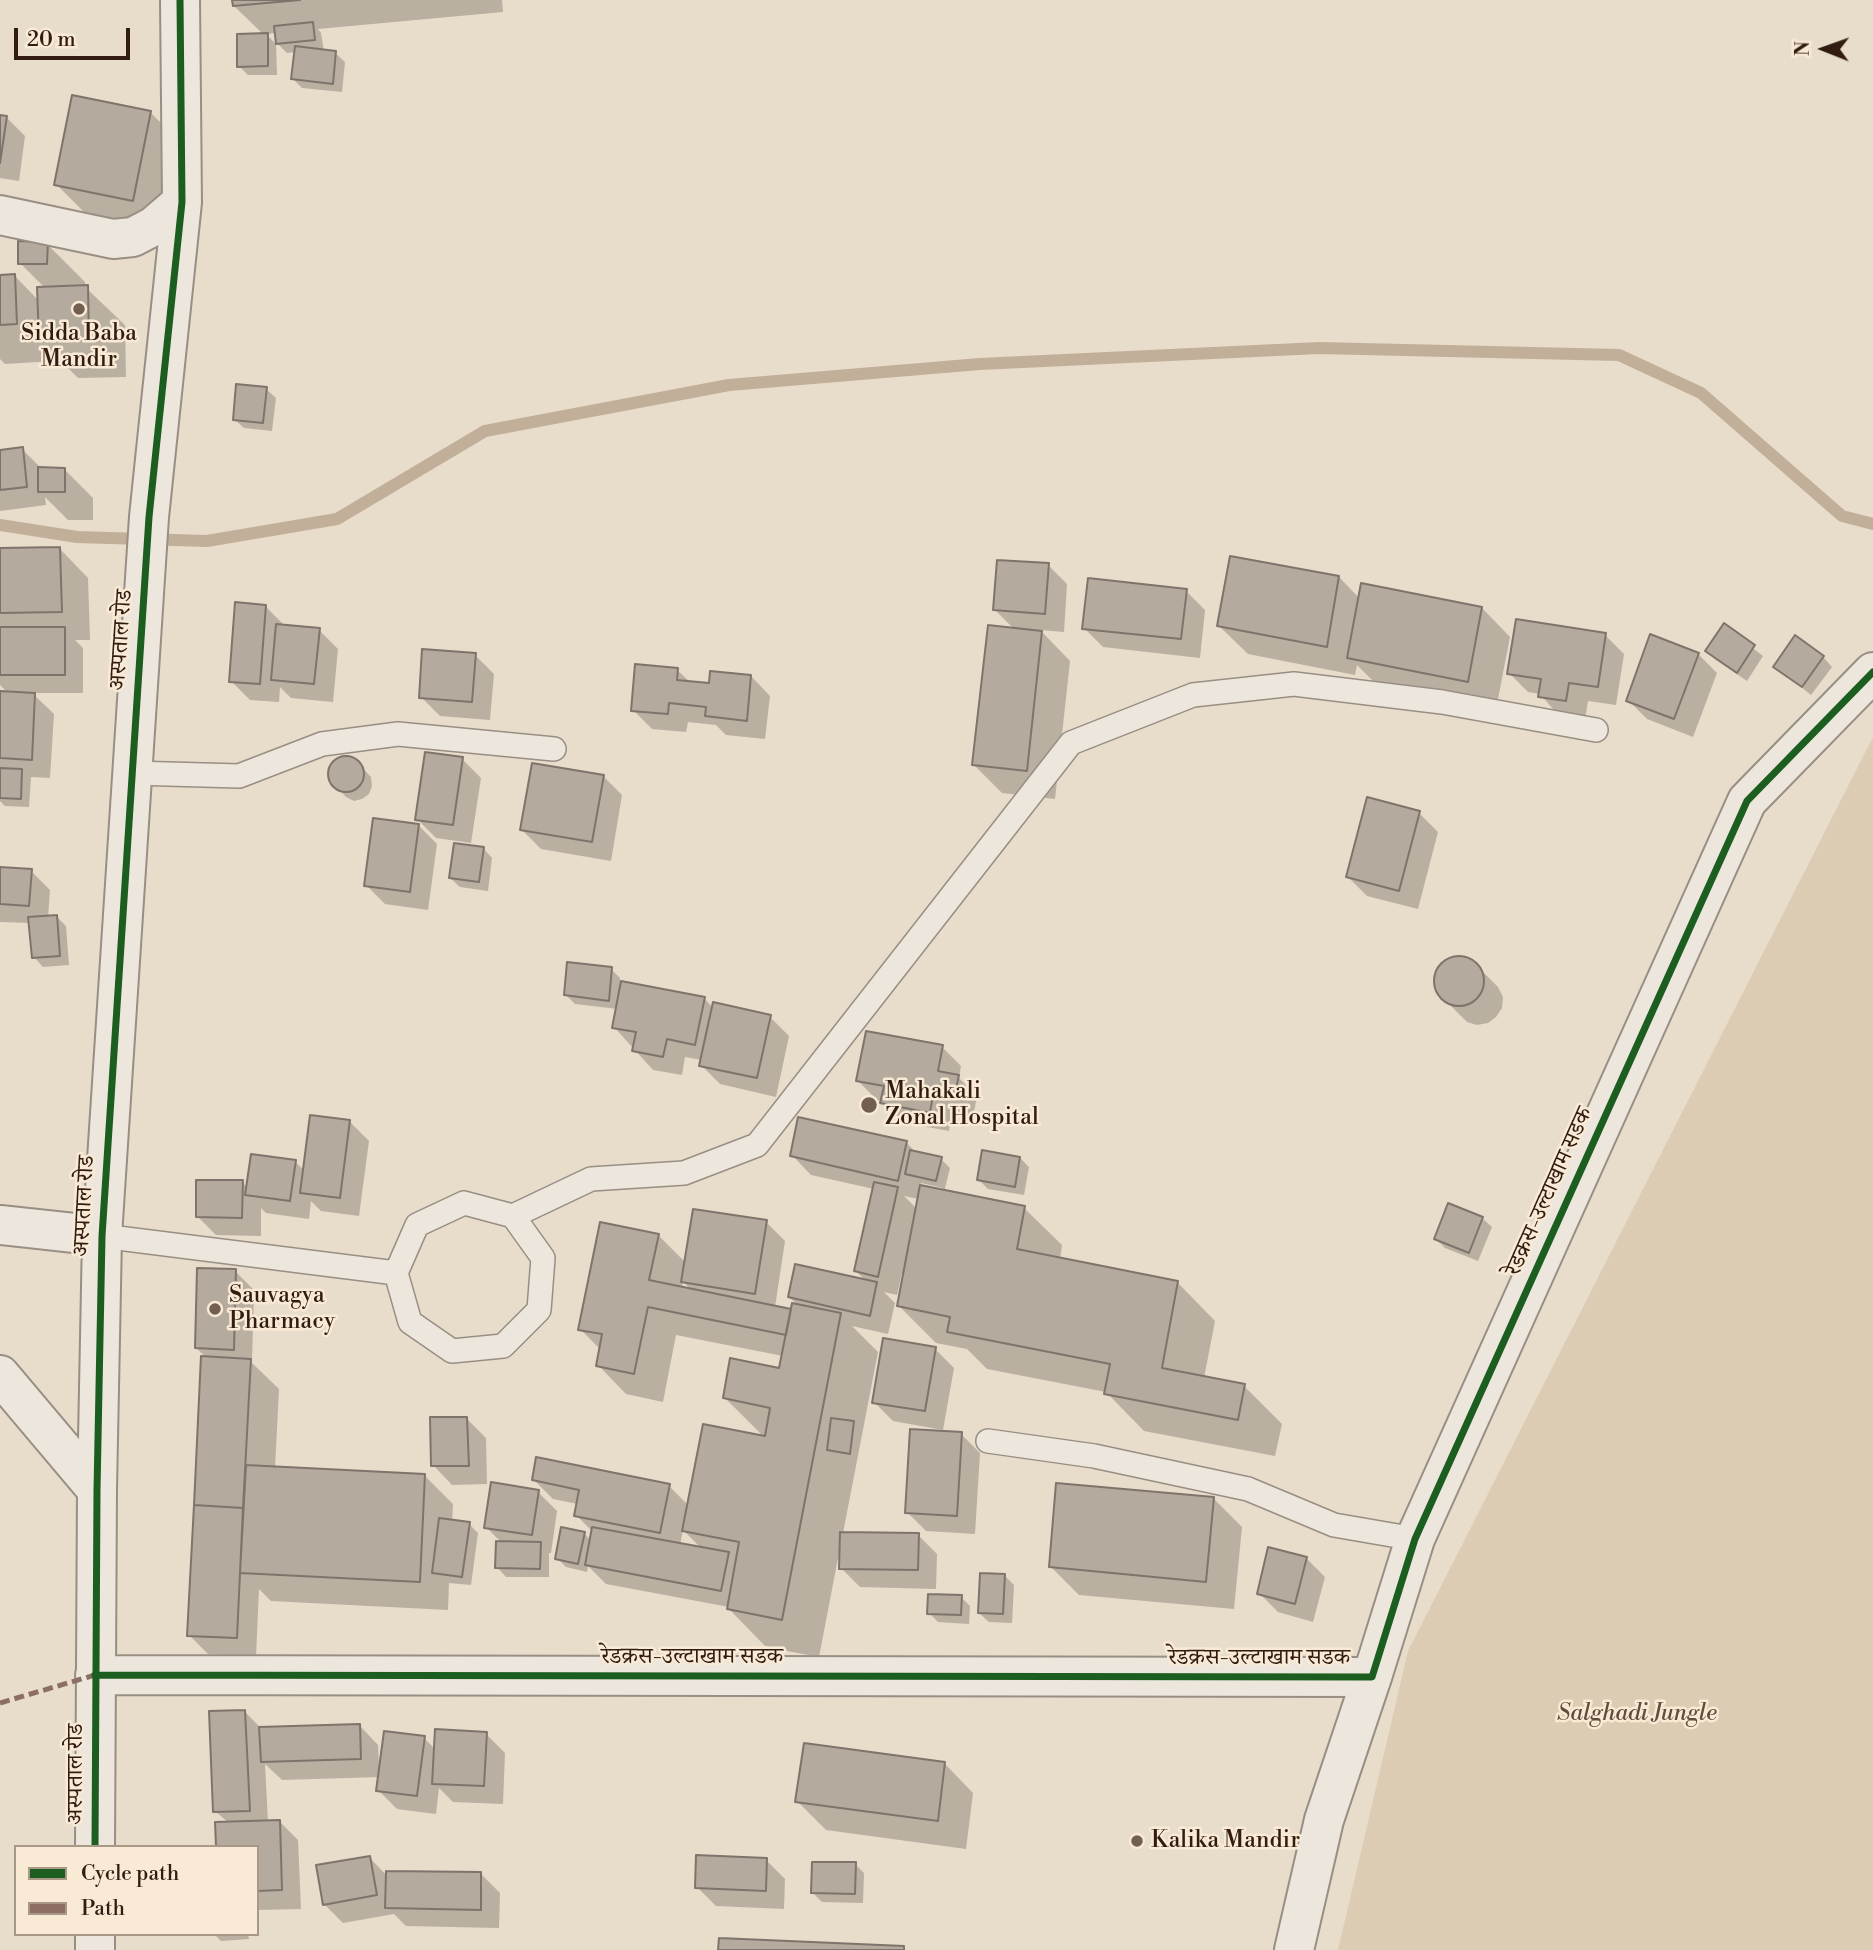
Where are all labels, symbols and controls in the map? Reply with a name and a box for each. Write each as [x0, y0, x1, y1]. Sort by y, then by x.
scale bar [18, 14, 133, 58]
north arrow [1789, 14, 1859, 84]
text: 20 m [27, 27, 76, 53]
text: N [1791, 41, 1815, 56]
marker: Sidda Baba Mandir [71, 301, 87, 317]
place label: Sidda Baba Mandir [21, 320, 137, 374]
street label: अस्पताल रोड [105, 589, 139, 691]
place label: Mahakali Zonal Hospital [885, 1078, 1039, 1132]
marker: Mahakali Zonal Hospital [859, 1095, 879, 1115]
street label: रेडक्रस-उल्टाखाम सडक [1500, 1103, 1600, 1281]
street label: अस्पताल रोड [69, 1155, 101, 1257]
place label: Sauvagya Pharmacy [229, 1282, 335, 1336]
marker: Sauvagya Pharmacy [207, 1301, 223, 1317]
street label: रेडक्रस-उल्टाखाम सडक [601, 1643, 783, 1671]
street label: रेडक्रस-उल्टाखाम सडक [1168, 1644, 1350, 1672]
park label: Salghadi Jungle [1557, 1700, 1717, 1728]
street label: अस्पताल रोड [62, 1724, 90, 1824]
place label: Kalika Mandir [1151, 1827, 1300, 1855]
marker: Kalika Mandir [1129, 1833, 1145, 1849]
legend [14, 1845, 259, 1936]
text: Cycle path [81, 1861, 179, 1887]
text: Path [81, 1896, 125, 1922]

